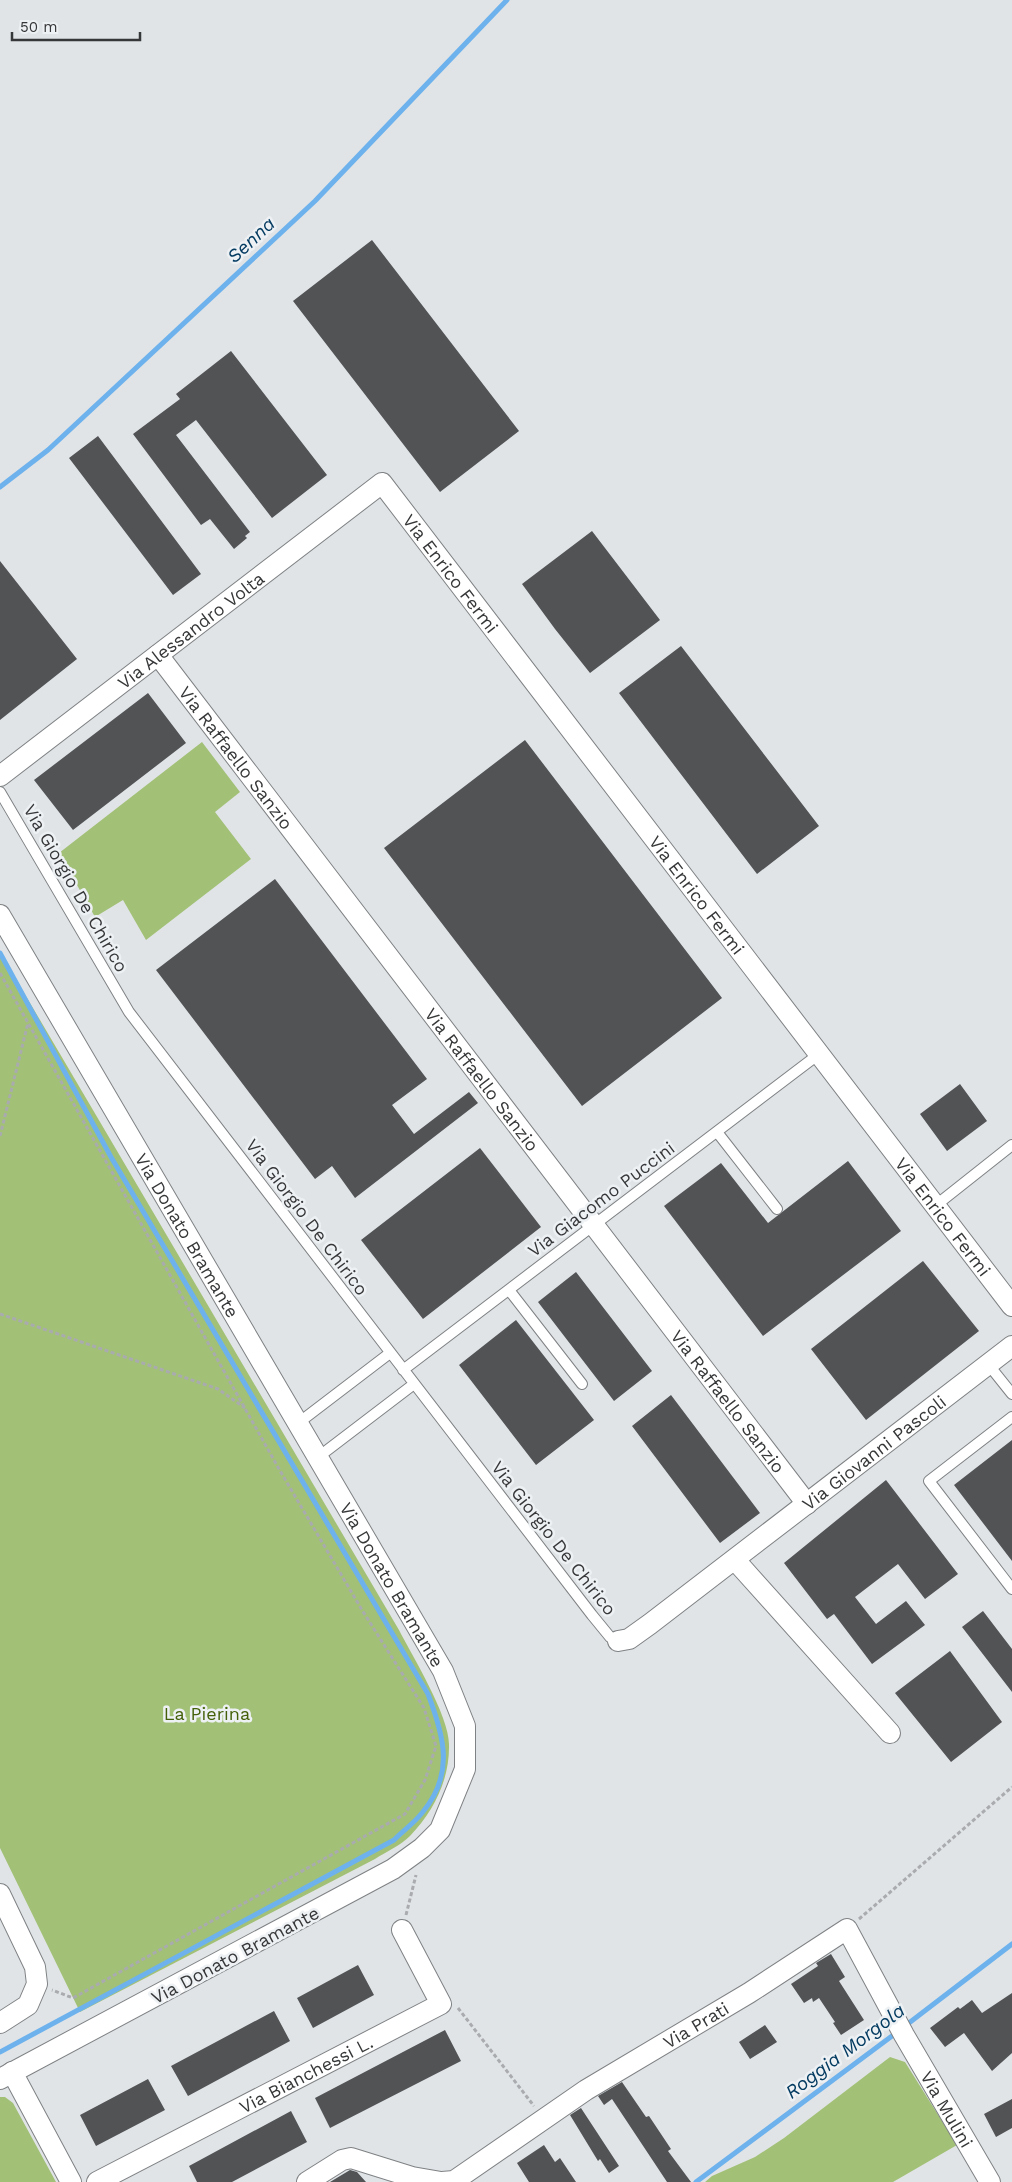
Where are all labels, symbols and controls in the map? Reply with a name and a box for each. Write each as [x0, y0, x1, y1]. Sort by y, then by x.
scale bar [12, 10, 140, 42]
text: 50 m [20, 18, 57, 36]
water label: Senna [222, 212, 280, 268]
street label: Via Enrico Fermi [399, 510, 503, 637]
street label: Via Alessandro Volta [113, 567, 268, 693]
street label: Via Raffaello Sanzio [175, 682, 298, 833]
street label: Via Giorgio De Chirico [19, 800, 133, 976]
street label: Via Enrico Fermi [645, 831, 749, 958]
street label: Via Raffaello Sanzio [421, 1004, 544, 1155]
street label: Via Giorgio De Chirico [241, 1135, 373, 1299]
street label: Via Giacomo Puccini [523, 1137, 679, 1261]
street label: Via Donato Bramante [131, 1149, 244, 1321]
street label: Via Enrico Fermi [891, 1153, 995, 1280]
street label: Via Raffaello Sanzio [667, 1325, 790, 1477]
street label: Via Giovanni Pascoli [798, 1390, 950, 1514]
street label: Via Giorgio De Chirico [487, 1457, 621, 1619]
street label: Via Donato Bramante [336, 1499, 449, 1671]
park label: La Pierina [164, 1703, 250, 1724]
street label: Via Donato Bramante [148, 1902, 322, 2008]
street label: Via Prati [659, 1997, 732, 2052]
water label: Roggia Morgola [781, 1998, 909, 2103]
street label: Via Bianchessi L. [235, 2031, 376, 2117]
street label: Via Mulini [917, 2067, 978, 2151]

